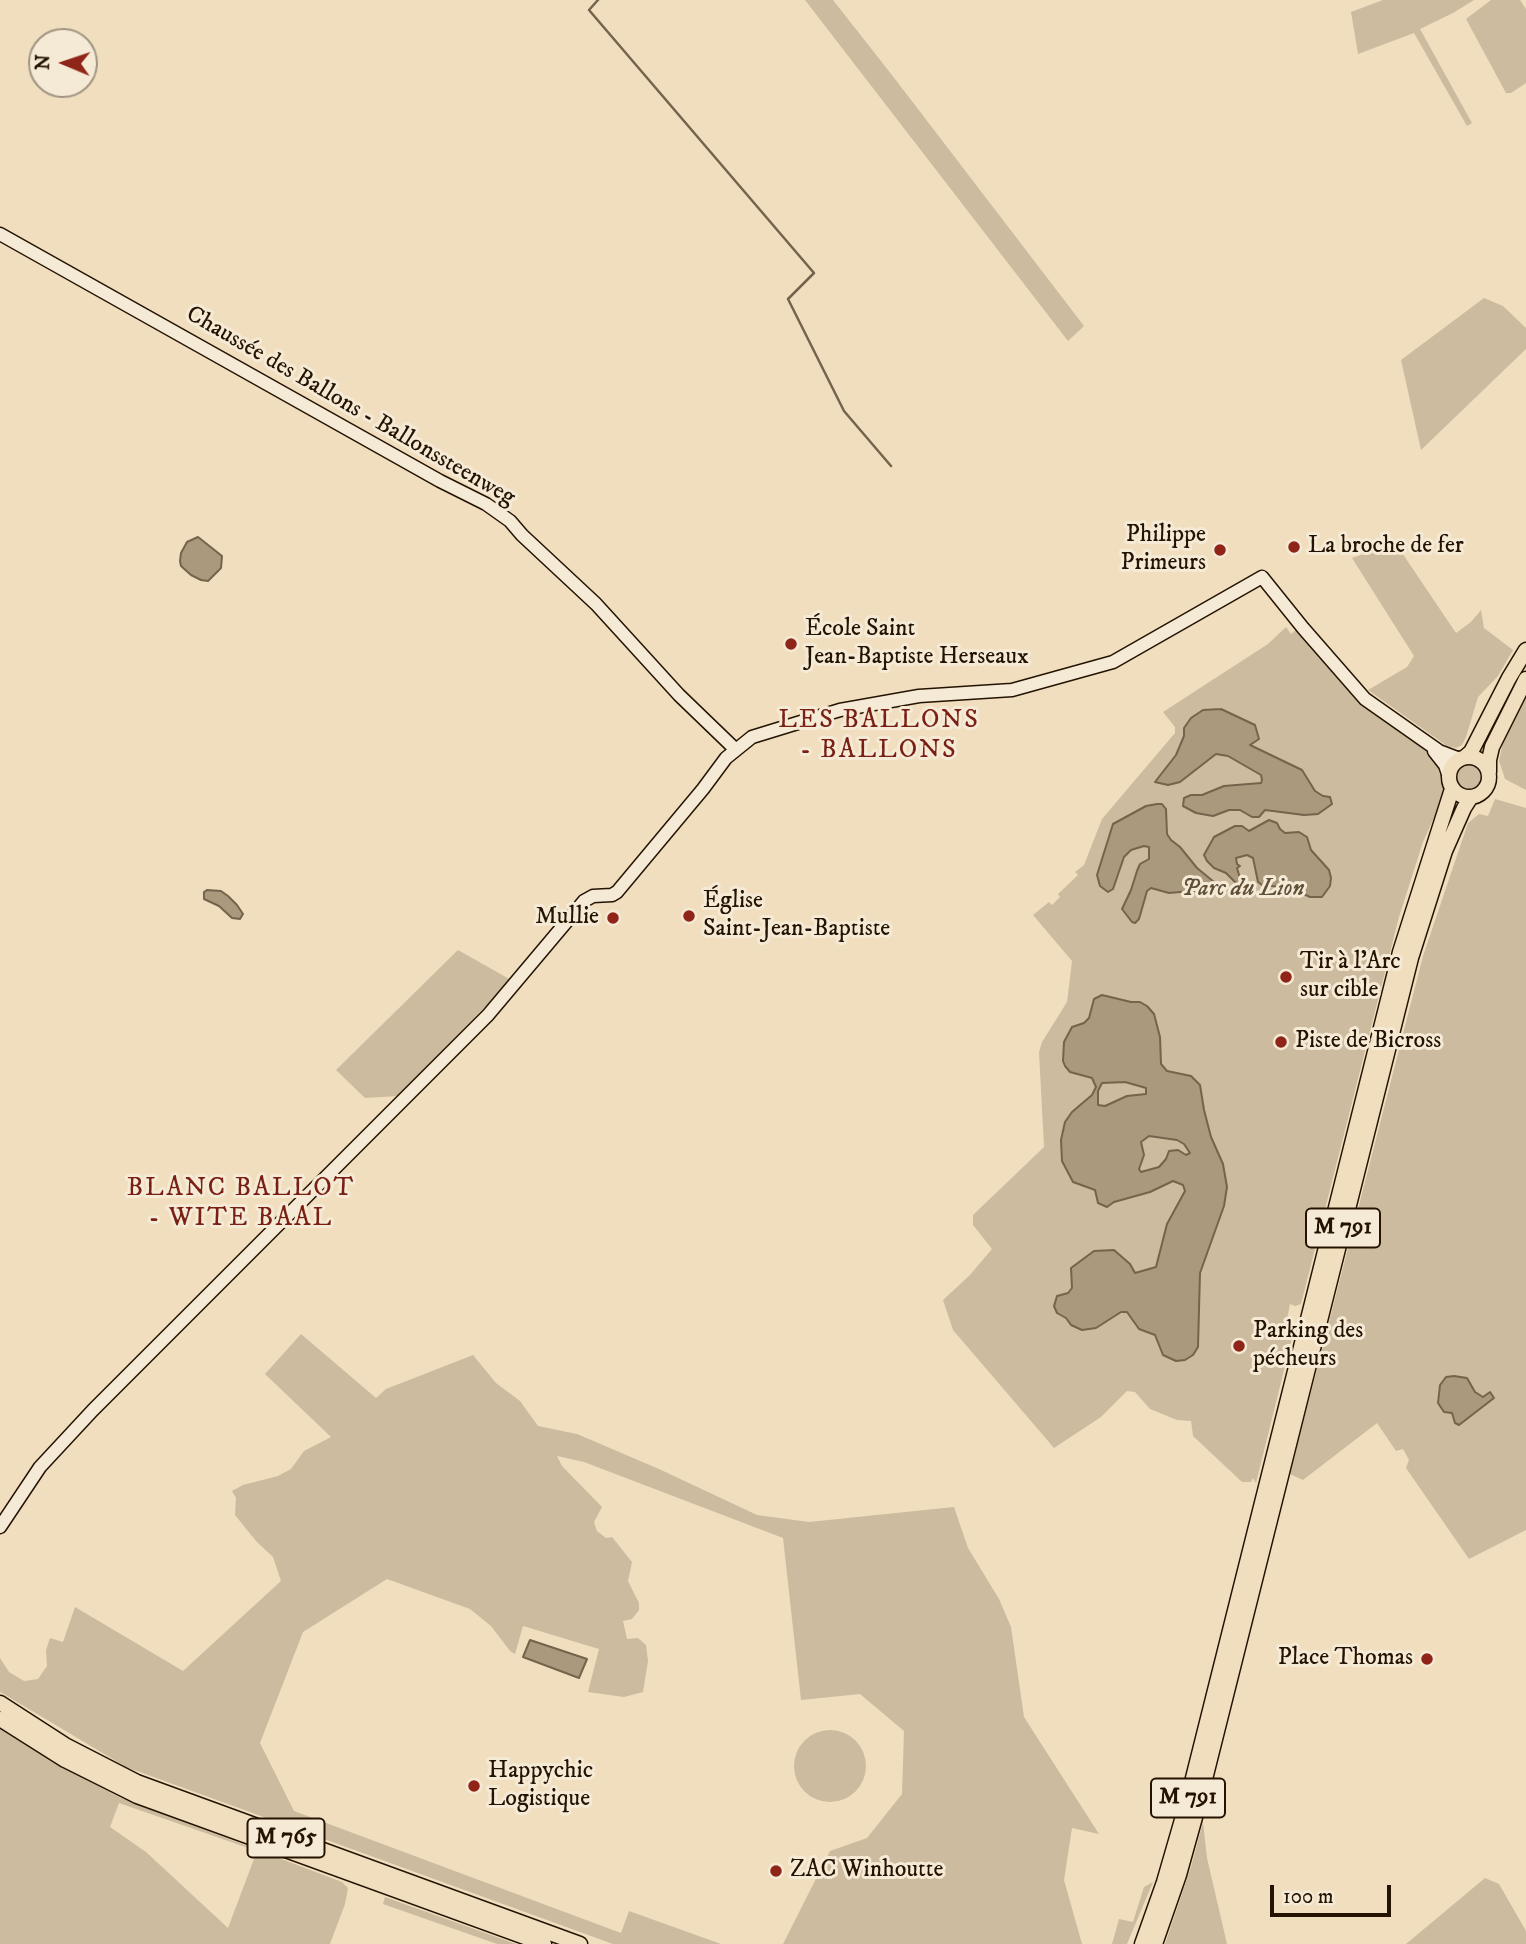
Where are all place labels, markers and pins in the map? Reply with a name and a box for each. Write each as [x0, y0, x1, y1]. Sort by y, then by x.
place label: Philippe Primeurs [1121, 522, 1206, 578]
place label: La broche de fer [1308, 533, 1464, 561]
marker: La broche de fer [1286, 539, 1302, 555]
marker: Philippe Primeurs [1212, 542, 1228, 558]
place label: École Saint Jean-Baptiste Herseaux [805, 616, 1029, 672]
marker: École Saint Jean-Baptiste Herseaux [783, 636, 799, 652]
place label: Église Saint-Jean-Baptiste [703, 888, 890, 944]
place label: Mullie [535, 904, 599, 932]
marker: Église Saint-Jean-Baptiste [681, 908, 697, 924]
marker: Mullie [605, 910, 621, 926]
place label: Tir à l'Arc sur cible [1300, 949, 1401, 1005]
marker: Tir à l'Arc sur cible [1278, 969, 1294, 985]
place label: Piste de Bicross [1295, 1028, 1441, 1056]
marker: Piste de Bicross [1273, 1034, 1289, 1050]
place label: Parking des pécheurs [1253, 1318, 1363, 1374]
marker: Parking des pécheurs [1231, 1338, 1247, 1354]
place label: Place Thomas [1278, 1645, 1413, 1673]
marker: Place Thomas [1419, 1651, 1435, 1667]
place label: Happychic Logistique [488, 1758, 593, 1814]
marker: Happychic Logistique [466, 1778, 482, 1794]
place label: ZAC Winhoutte [790, 1857, 943, 1885]
marker: ZAC Winhoutte [768, 1863, 784, 1879]

